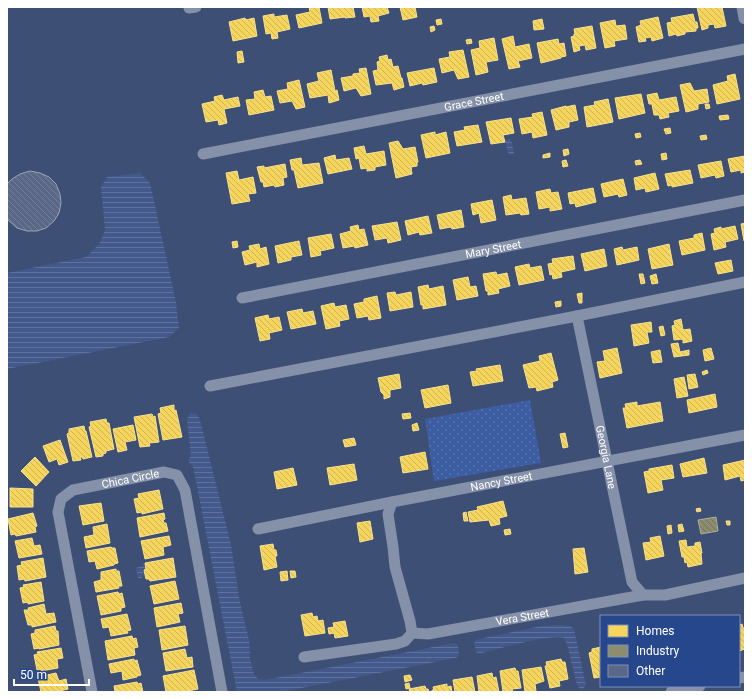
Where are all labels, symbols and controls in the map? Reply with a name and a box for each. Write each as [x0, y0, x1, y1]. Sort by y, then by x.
street label: Grace Street [443, 89, 505, 114]
street label: Mary Street [464, 237, 523, 261]
street label: Georgia Lane [593, 424, 619, 490]
street label: Chica Circle [101, 467, 160, 491]
street label: Nancy Street [469, 469, 534, 493]
street label: Vera Street [495, 606, 550, 628]
legend [600, 615, 740, 687]
text: Homes [636, 624, 674, 638]
text: Industry [636, 644, 680, 658]
scale bar [14, 661, 89, 687]
text: Other [636, 664, 665, 678]
text: 50 m [20, 668, 47, 682]

